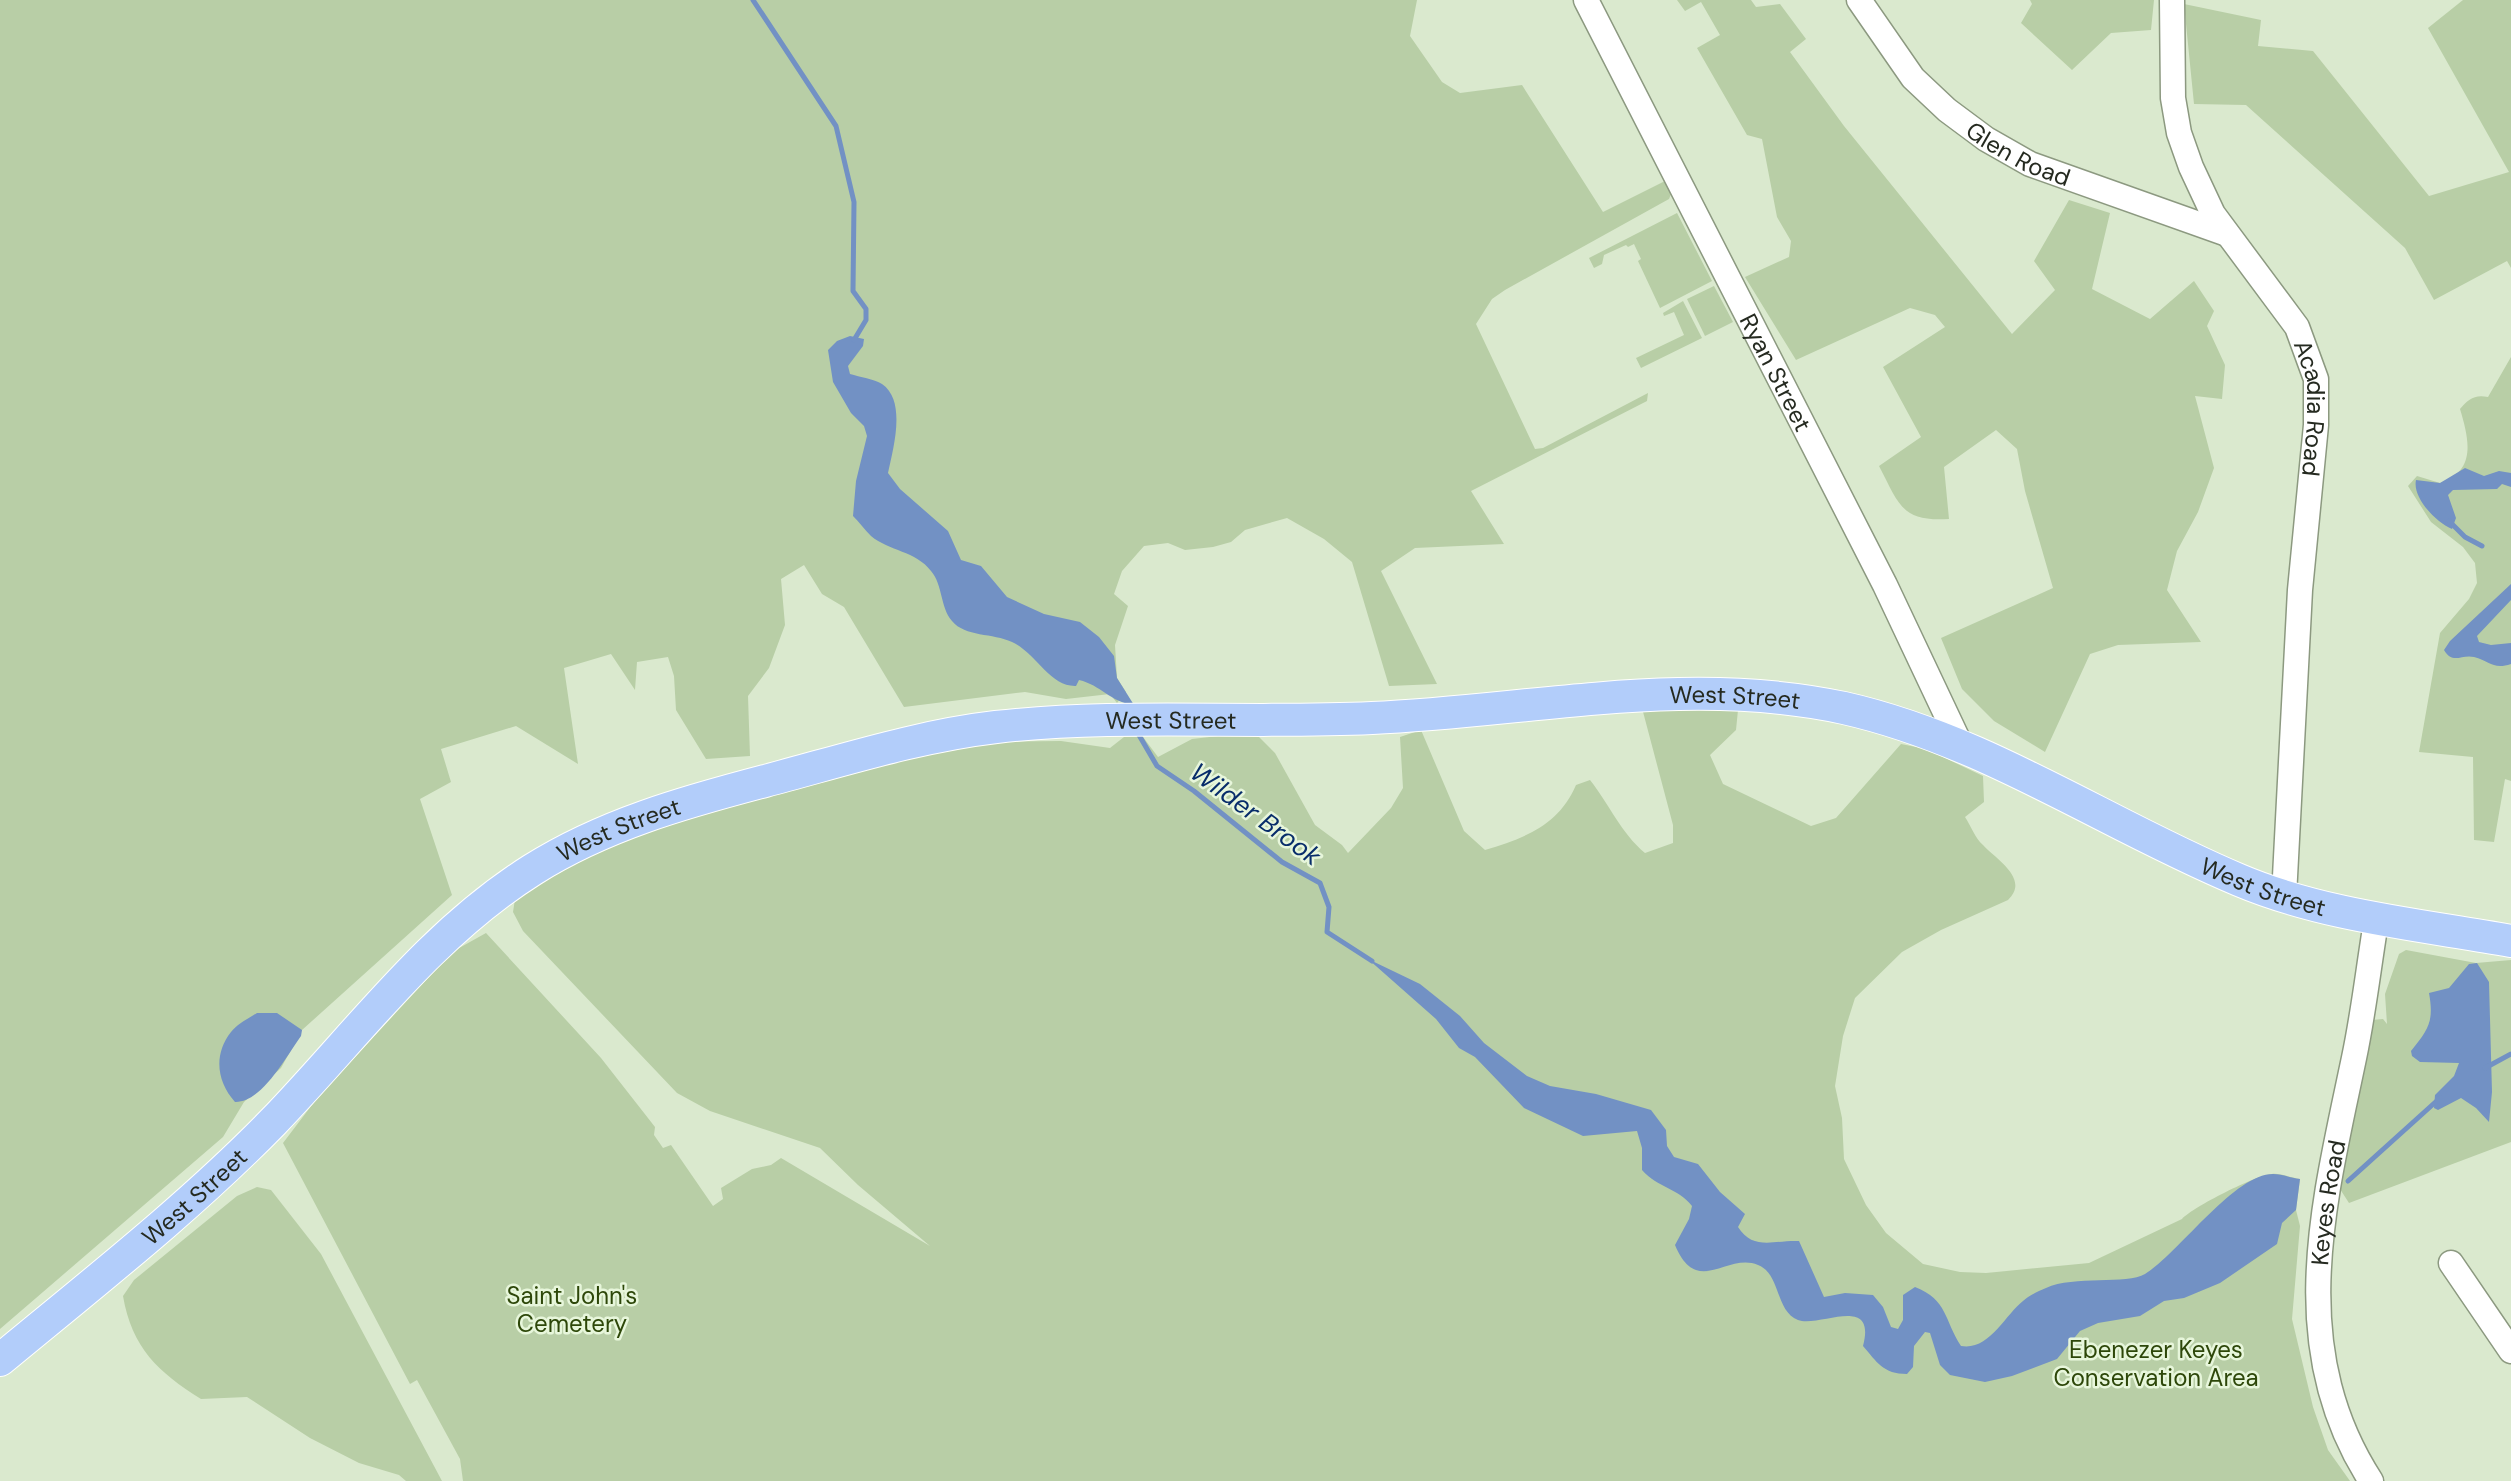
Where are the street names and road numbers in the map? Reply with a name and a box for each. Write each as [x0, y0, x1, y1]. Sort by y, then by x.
street label: Glen Road [1960, 114, 2075, 193]
street label: Ryan Street [1733, 308, 1819, 436]
street label: Acadia Road [2287, 335, 2332, 478]
street label: West Street [1669, 678, 1802, 716]
street label: West Street [1105, 704, 1237, 736]
street label: West Street [551, 790, 684, 868]
street label: West Street [2196, 850, 2329, 923]
street label: Keyes Road [2303, 1137, 2352, 1266]
street label: West Street [135, 1141, 253, 1252]

